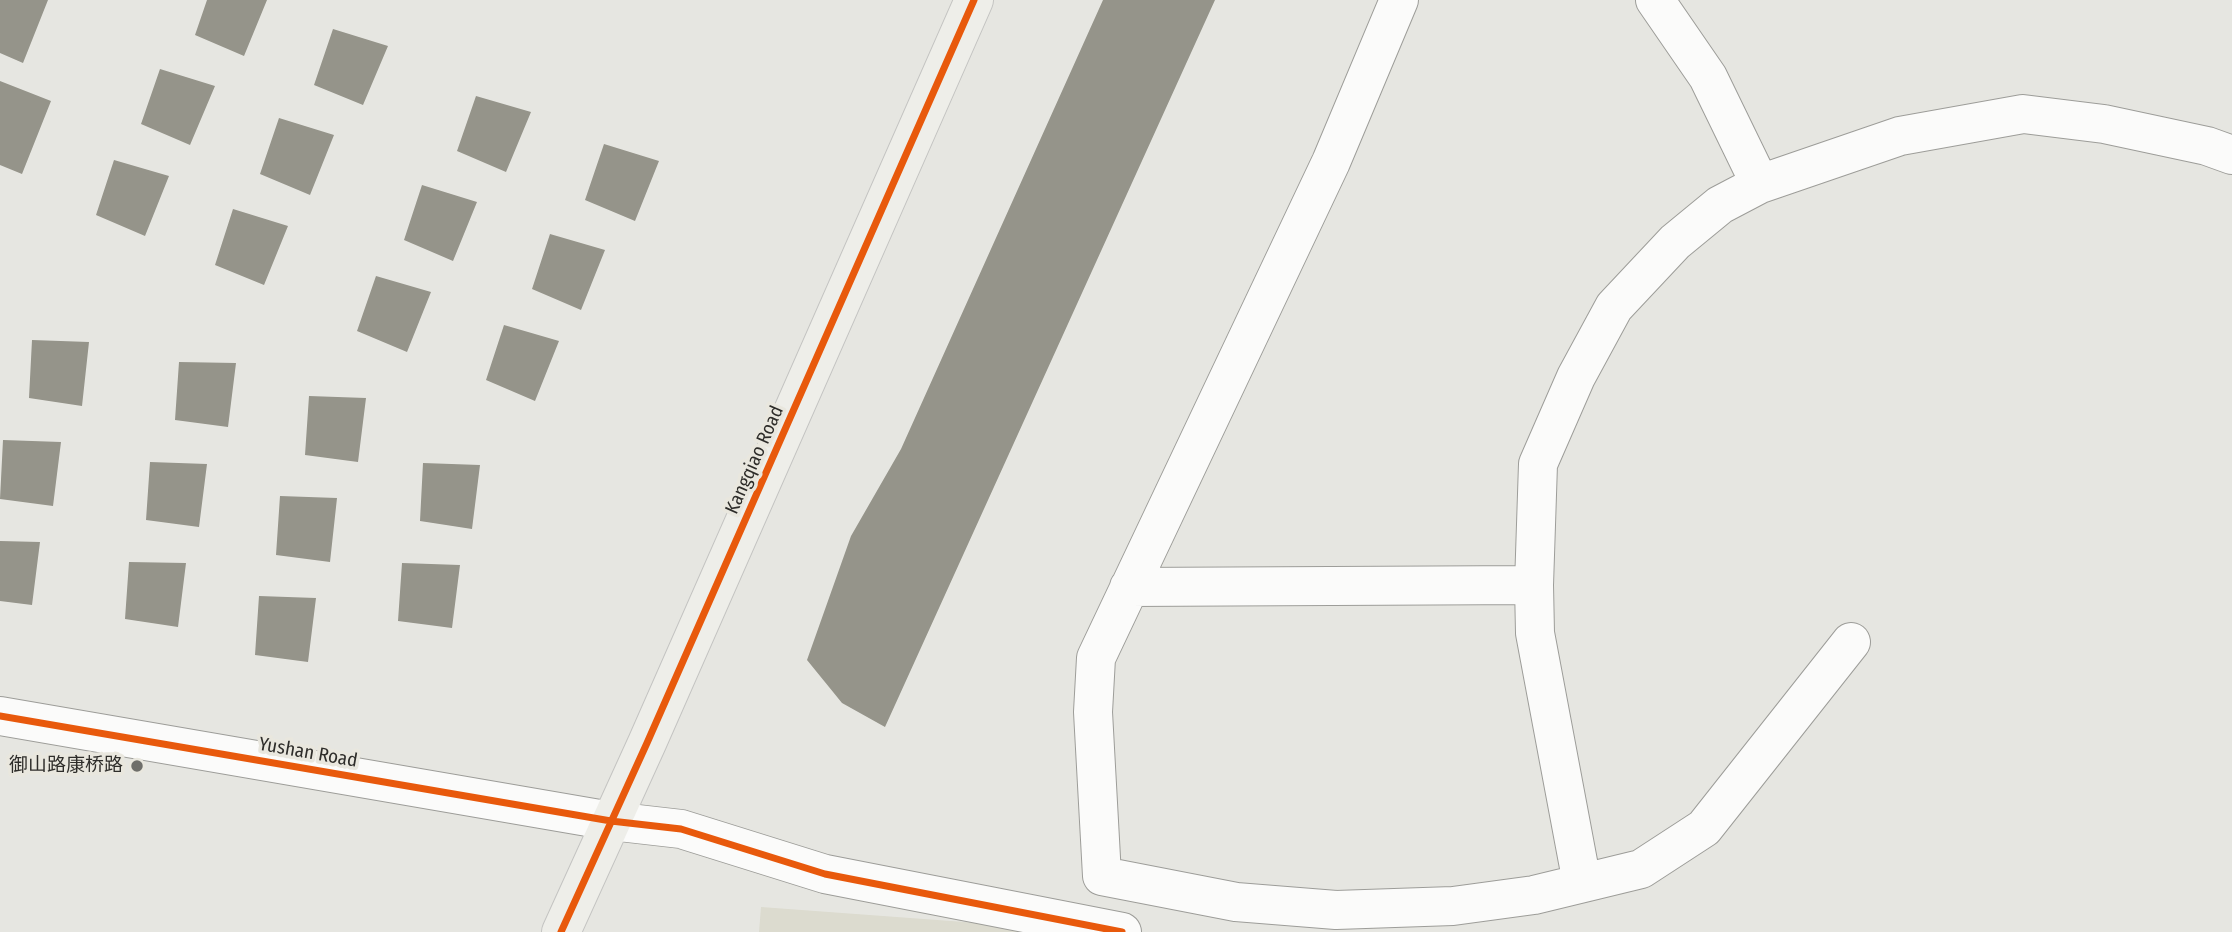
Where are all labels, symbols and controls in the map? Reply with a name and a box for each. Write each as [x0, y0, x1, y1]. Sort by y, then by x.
street label: Kangqiao Road [721, 402, 789, 518]
street label: Yushan Road [257, 733, 359, 773]
place label: 御山路康桥路 [9, 755, 123, 777]
marker: 御山路康桥路 [129, 758, 145, 774]

